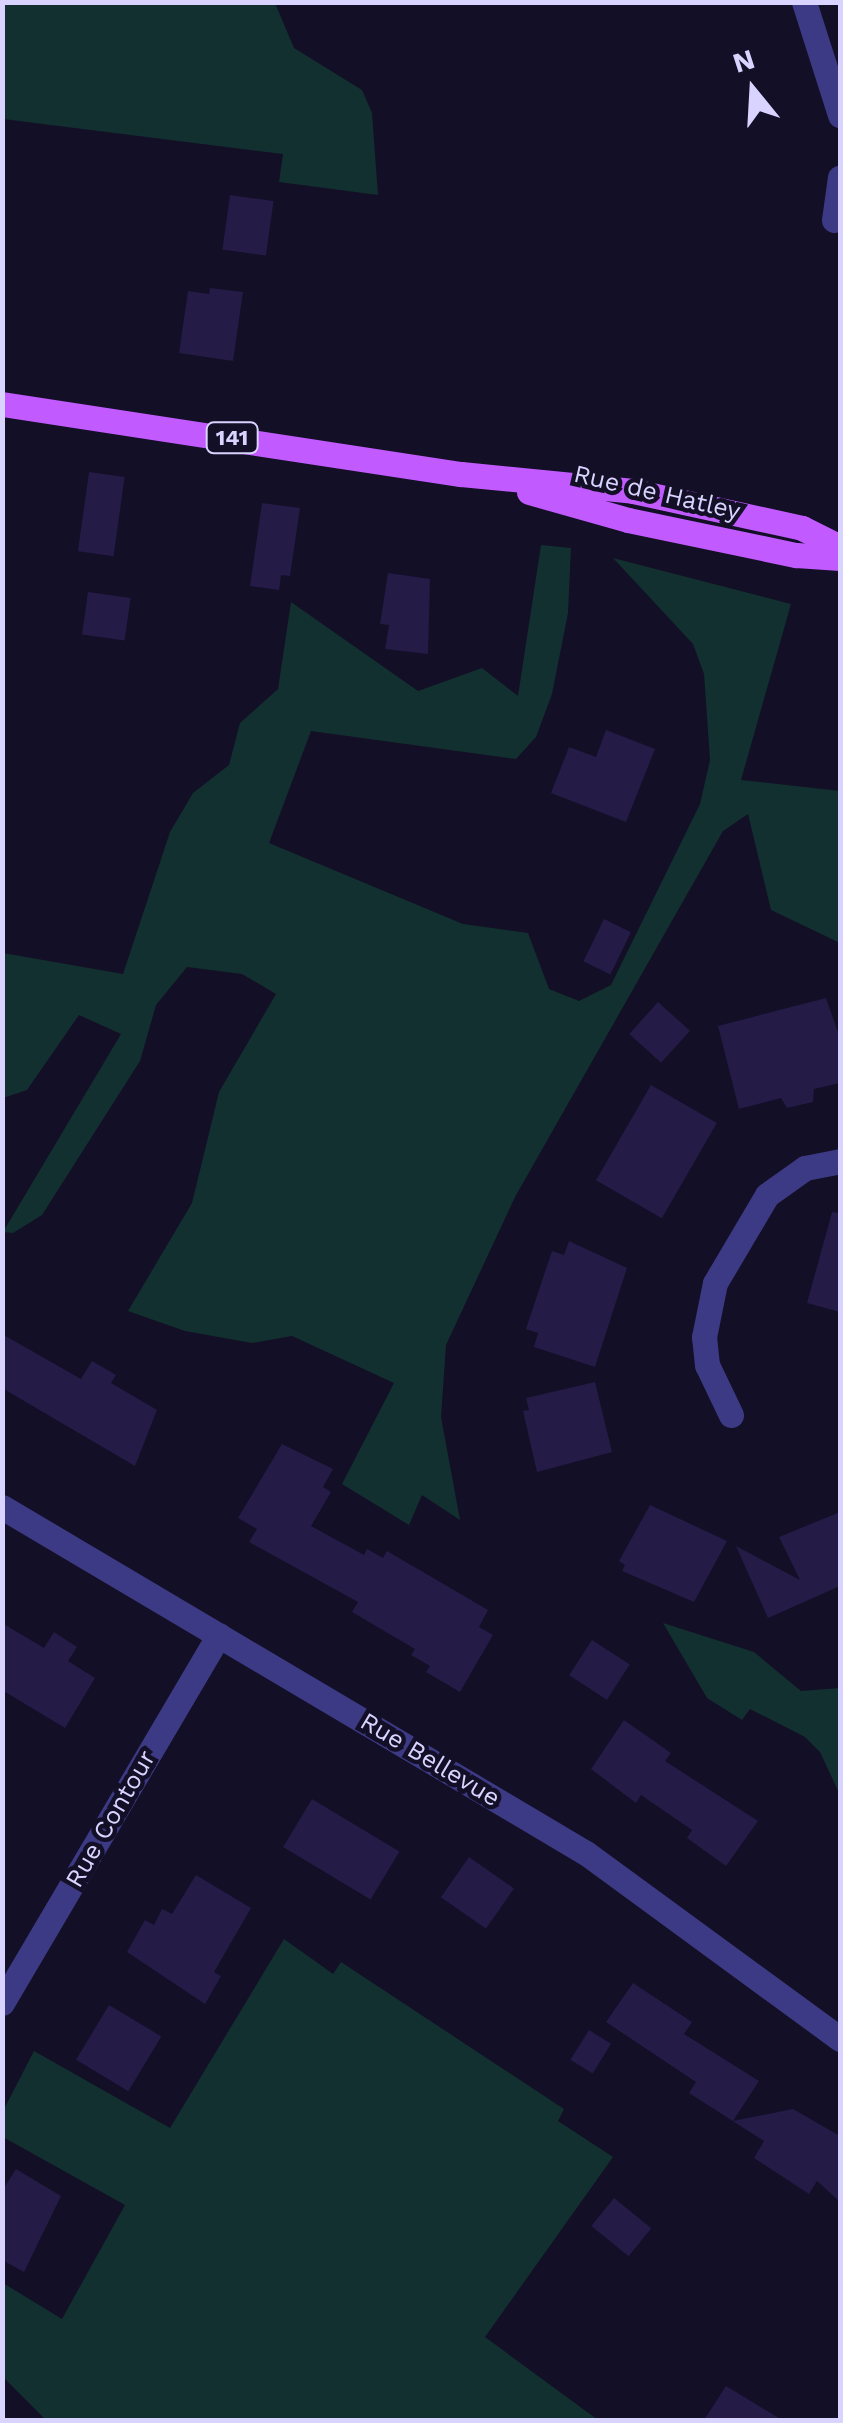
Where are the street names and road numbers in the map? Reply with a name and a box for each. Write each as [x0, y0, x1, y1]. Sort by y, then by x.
road number: 141 [204, 421, 260, 455]
street label: Rue de Hatley [571, 459, 743, 527]
street label: Rue Bellevue [355, 1707, 505, 1813]
street label: Rue Contour [60, 1745, 162, 1893]

